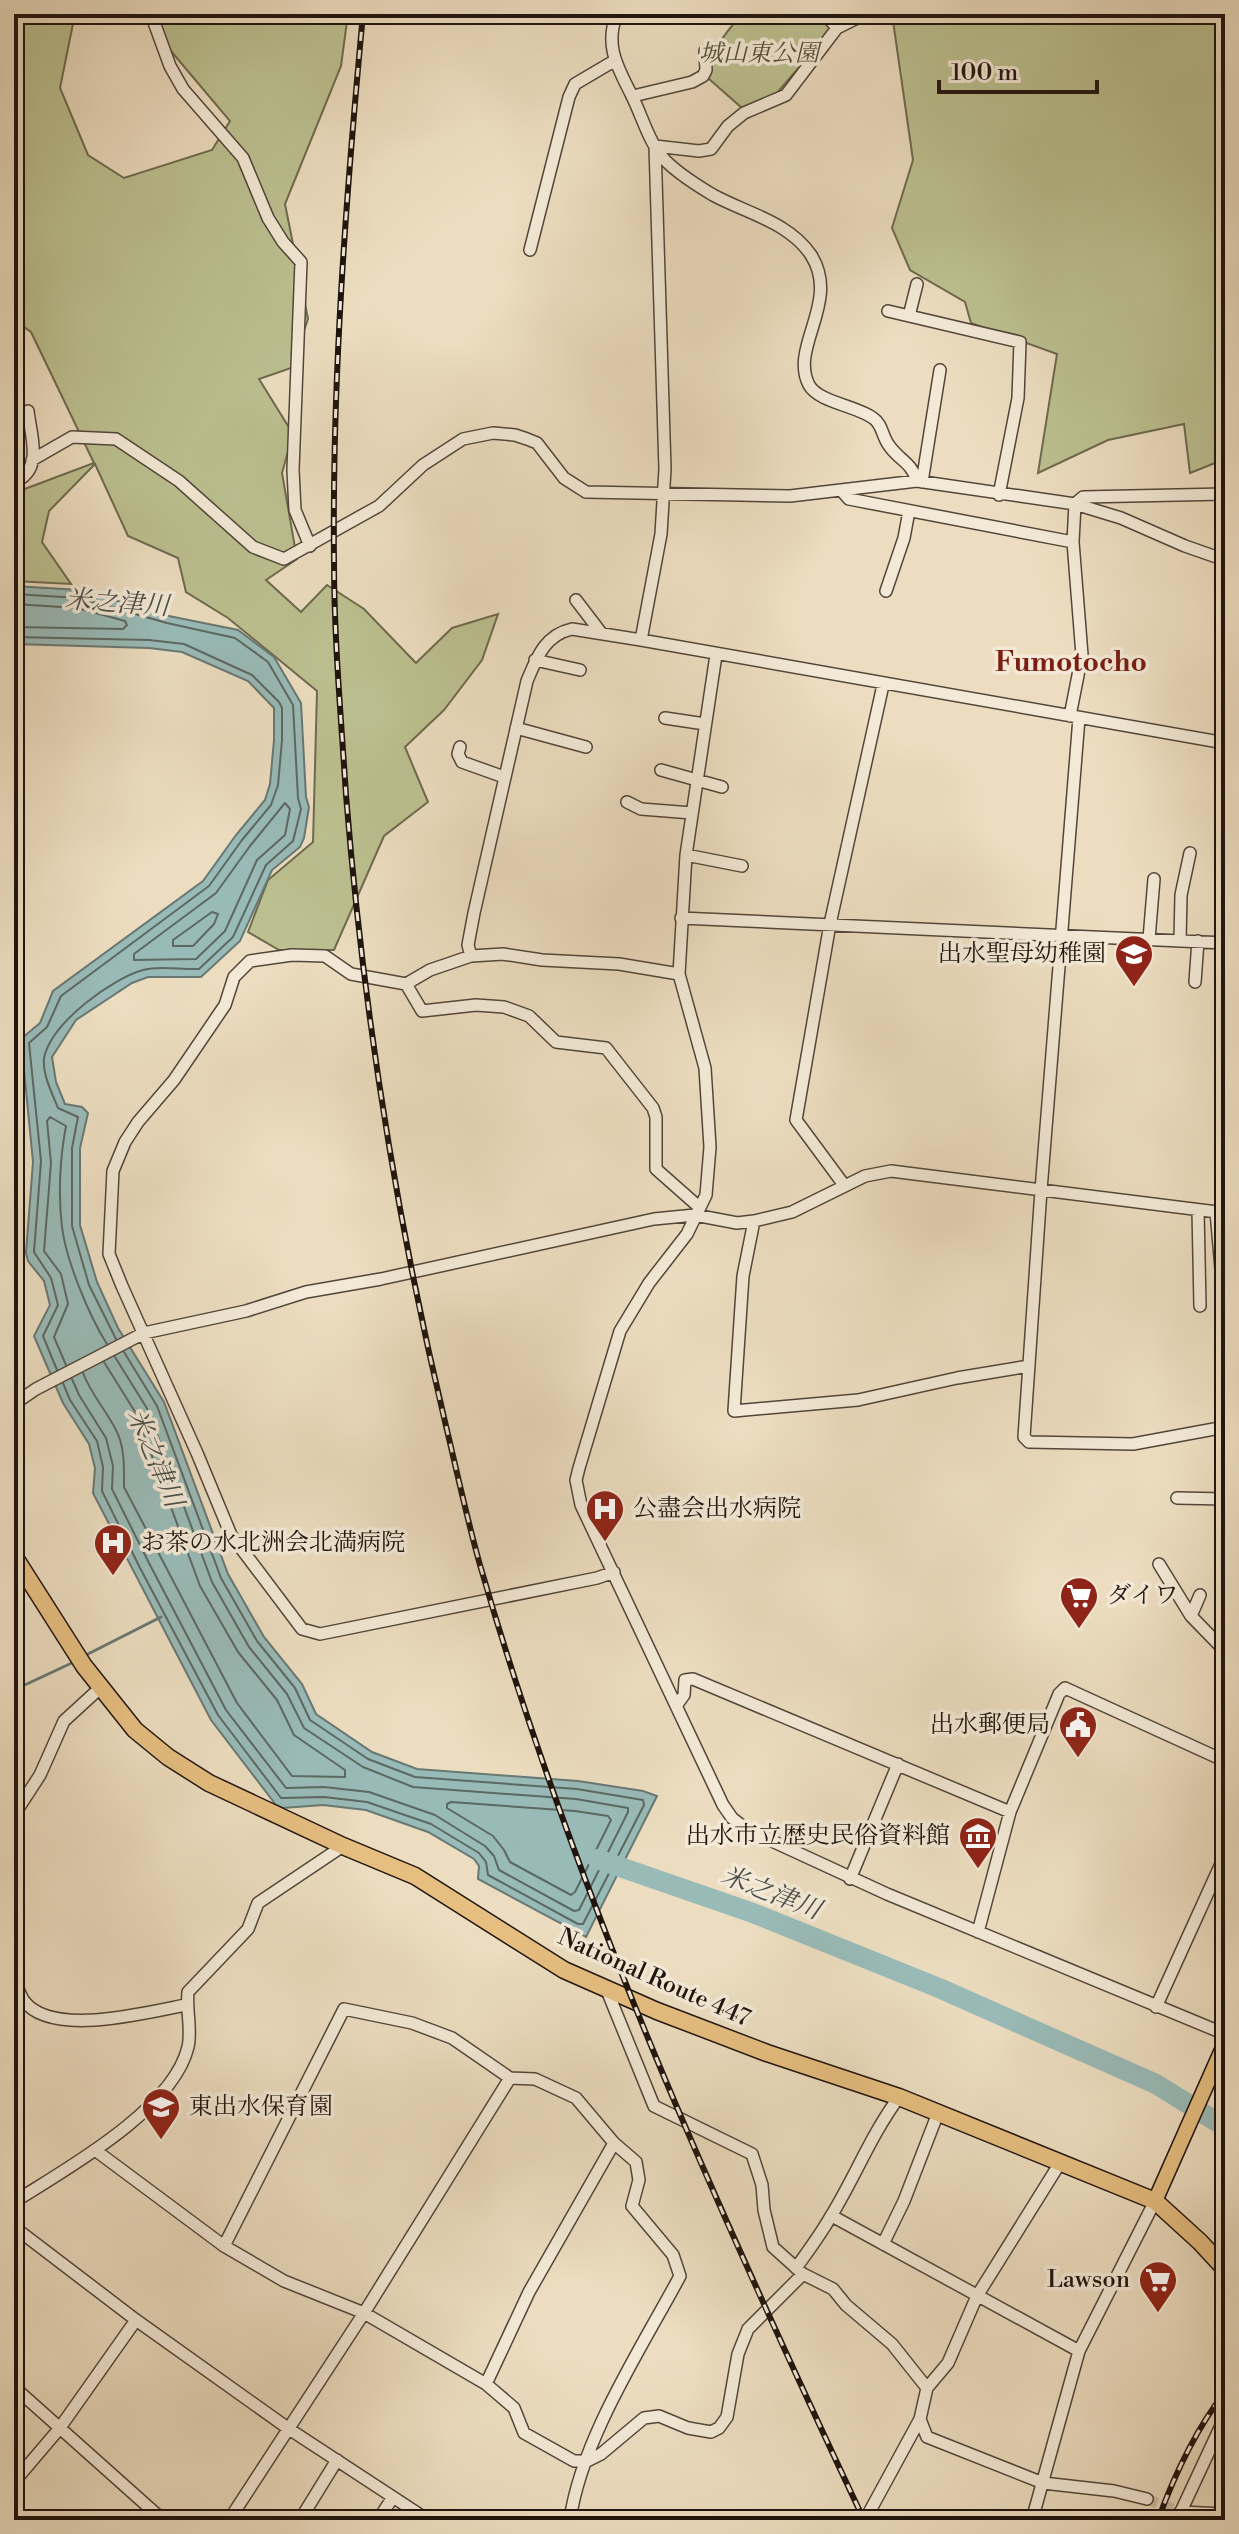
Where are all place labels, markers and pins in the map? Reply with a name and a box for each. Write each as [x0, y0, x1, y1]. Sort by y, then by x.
school or university icon: 出水聖母幼稚園 [1113, 933, 1155, 988]
place label: 出水聖母幼稚園 [938, 939, 1106, 969]
hospital icon: 公盡会出水病院 [584, 1488, 626, 1543]
place label: 公盡会出水病院 [633, 1494, 801, 1524]
hospital icon: お茶の水北洲会北満病院 [92, 1522, 134, 1577]
place label: お茶の水北洲会北満病院 [141, 1528, 405, 1558]
supermarket icon: ダイワ [1058, 1575, 1100, 1630]
place label: ダイワ [1107, 1581, 1179, 1611]
public building icon: 出水郵便局 [1057, 1704, 1099, 1759]
place label: 出水郵便局 [930, 1710, 1050, 1740]
museum icon: 出水市立歴史民俗資料館 [957, 1815, 999, 1870]
place label: 出水市立歴史民俗資料館 [686, 1821, 950, 1851]
school or university icon: 東出水保育園 [140, 2086, 182, 2141]
place label: 東出水保育園 [189, 2092, 333, 2122]
supermarket icon: Lawson [1137, 2259, 1179, 2314]
place label: Lawson [1047, 2265, 1130, 2295]

